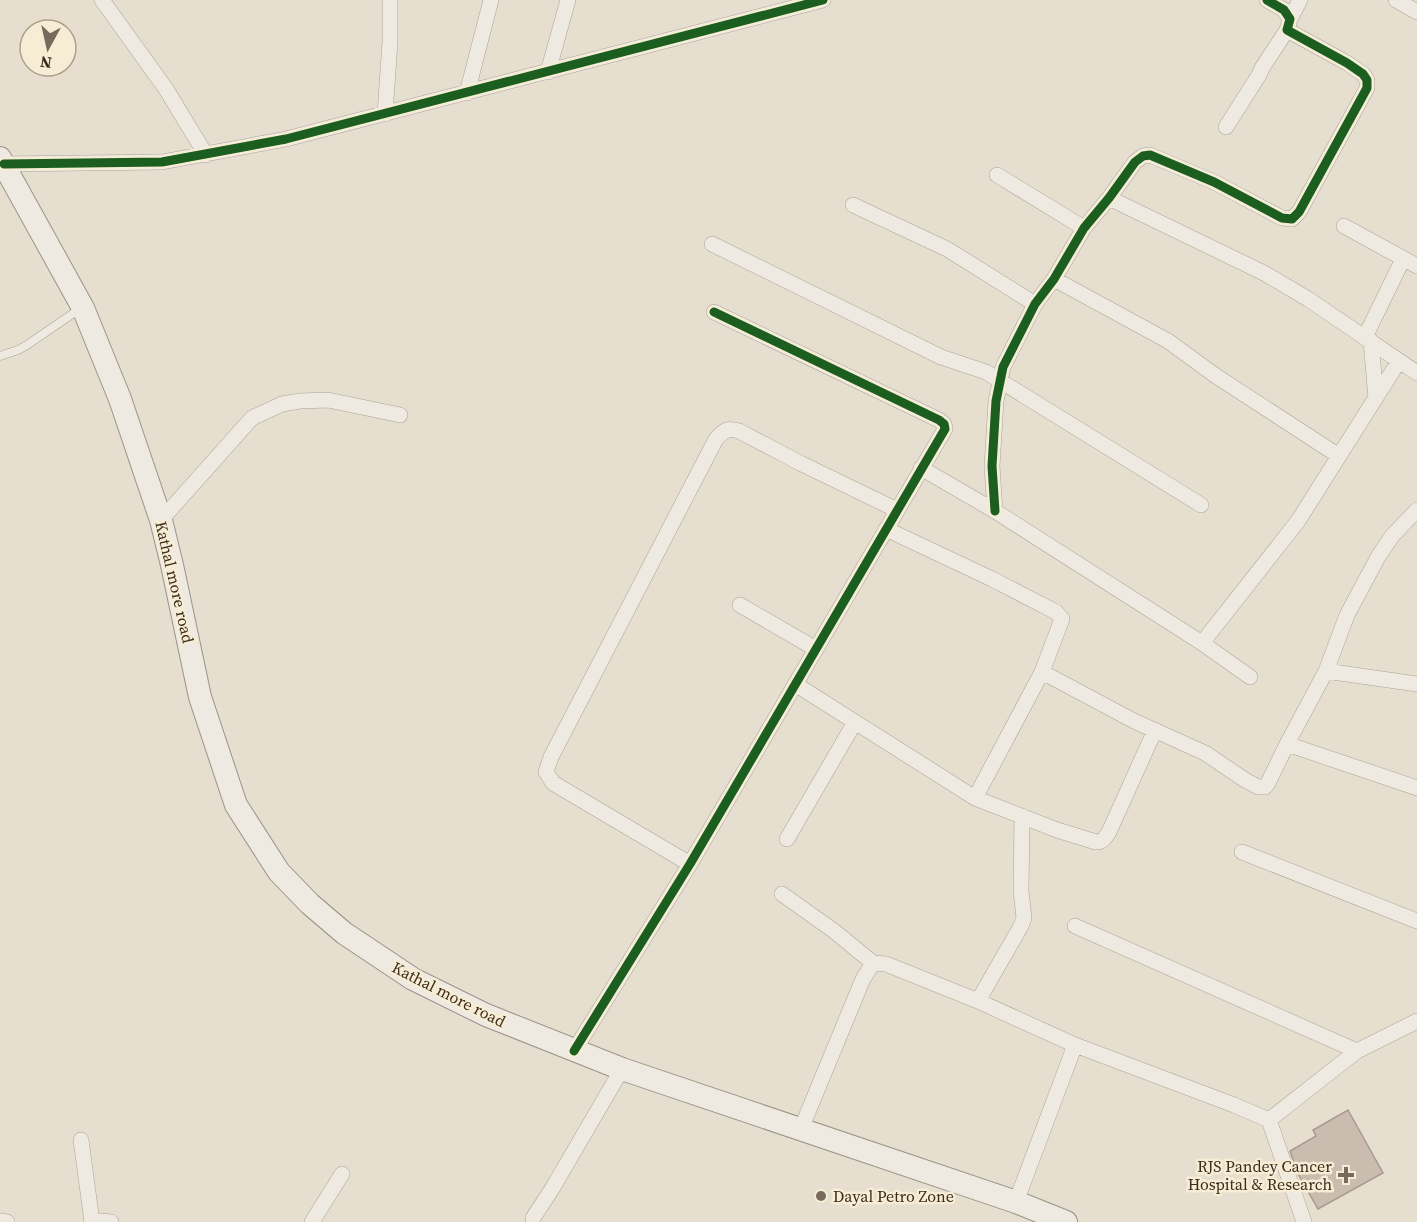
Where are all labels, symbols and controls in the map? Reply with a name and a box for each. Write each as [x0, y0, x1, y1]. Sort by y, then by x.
north arrow [18, 18, 78, 78]
text: N [38, 51, 53, 75]
street label: Kathal more road [150, 519, 200, 645]
street label: Kathal more road [389, 956, 509, 1032]
place label: RJS Pandey Cancer Hospital & Research [1188, 1155, 1332, 1195]
marker: RJS Pandey Cancer Hospital & Research [1337, 1166, 1355, 1184]
place label: Dayal Petro Zone [833, 1185, 954, 1207]
marker: Dayal Petro Zone [814, 1189, 828, 1203]

